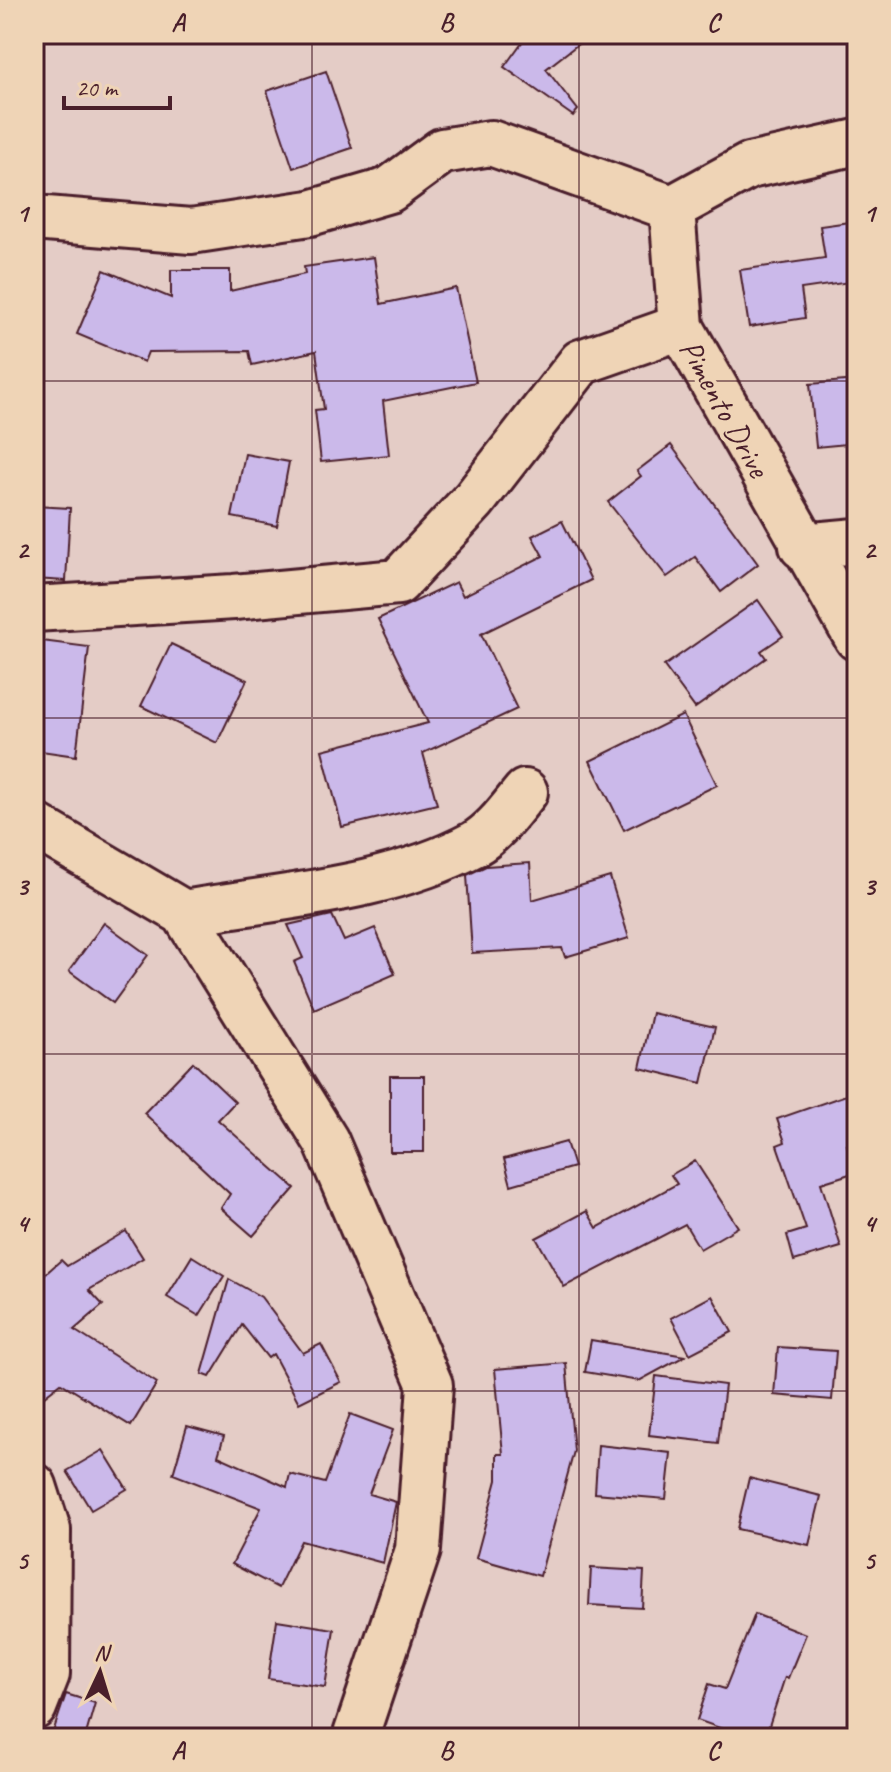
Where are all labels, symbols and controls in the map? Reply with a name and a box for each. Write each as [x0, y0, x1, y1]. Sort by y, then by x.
text: A [171, 6, 186, 39]
text: B [439, 6, 455, 39]
text: C [707, 6, 723, 39]
scale bar [64, 60, 170, 110]
text: 20 m [76, 73, 119, 103]
text: 1 [16, 197, 31, 230]
text: 1 [863, 197, 878, 230]
street label: Pimento Drive [670, 332, 780, 486]
text: 2 [16, 533, 30, 566]
text: 2 [863, 533, 877, 566]
text: 3 [16, 870, 30, 903]
text: 3 [863, 870, 877, 903]
text: 4 [16, 1207, 31, 1240]
text: 4 [863, 1207, 878, 1240]
text: 5 [16, 1544, 30, 1577]
text: 5 [863, 1544, 877, 1577]
north arrow [60, 1632, 140, 1712]
text: N [94, 1639, 112, 1668]
text: A [171, 1734, 186, 1767]
text: B [439, 1734, 455, 1767]
text: C [707, 1734, 723, 1767]

